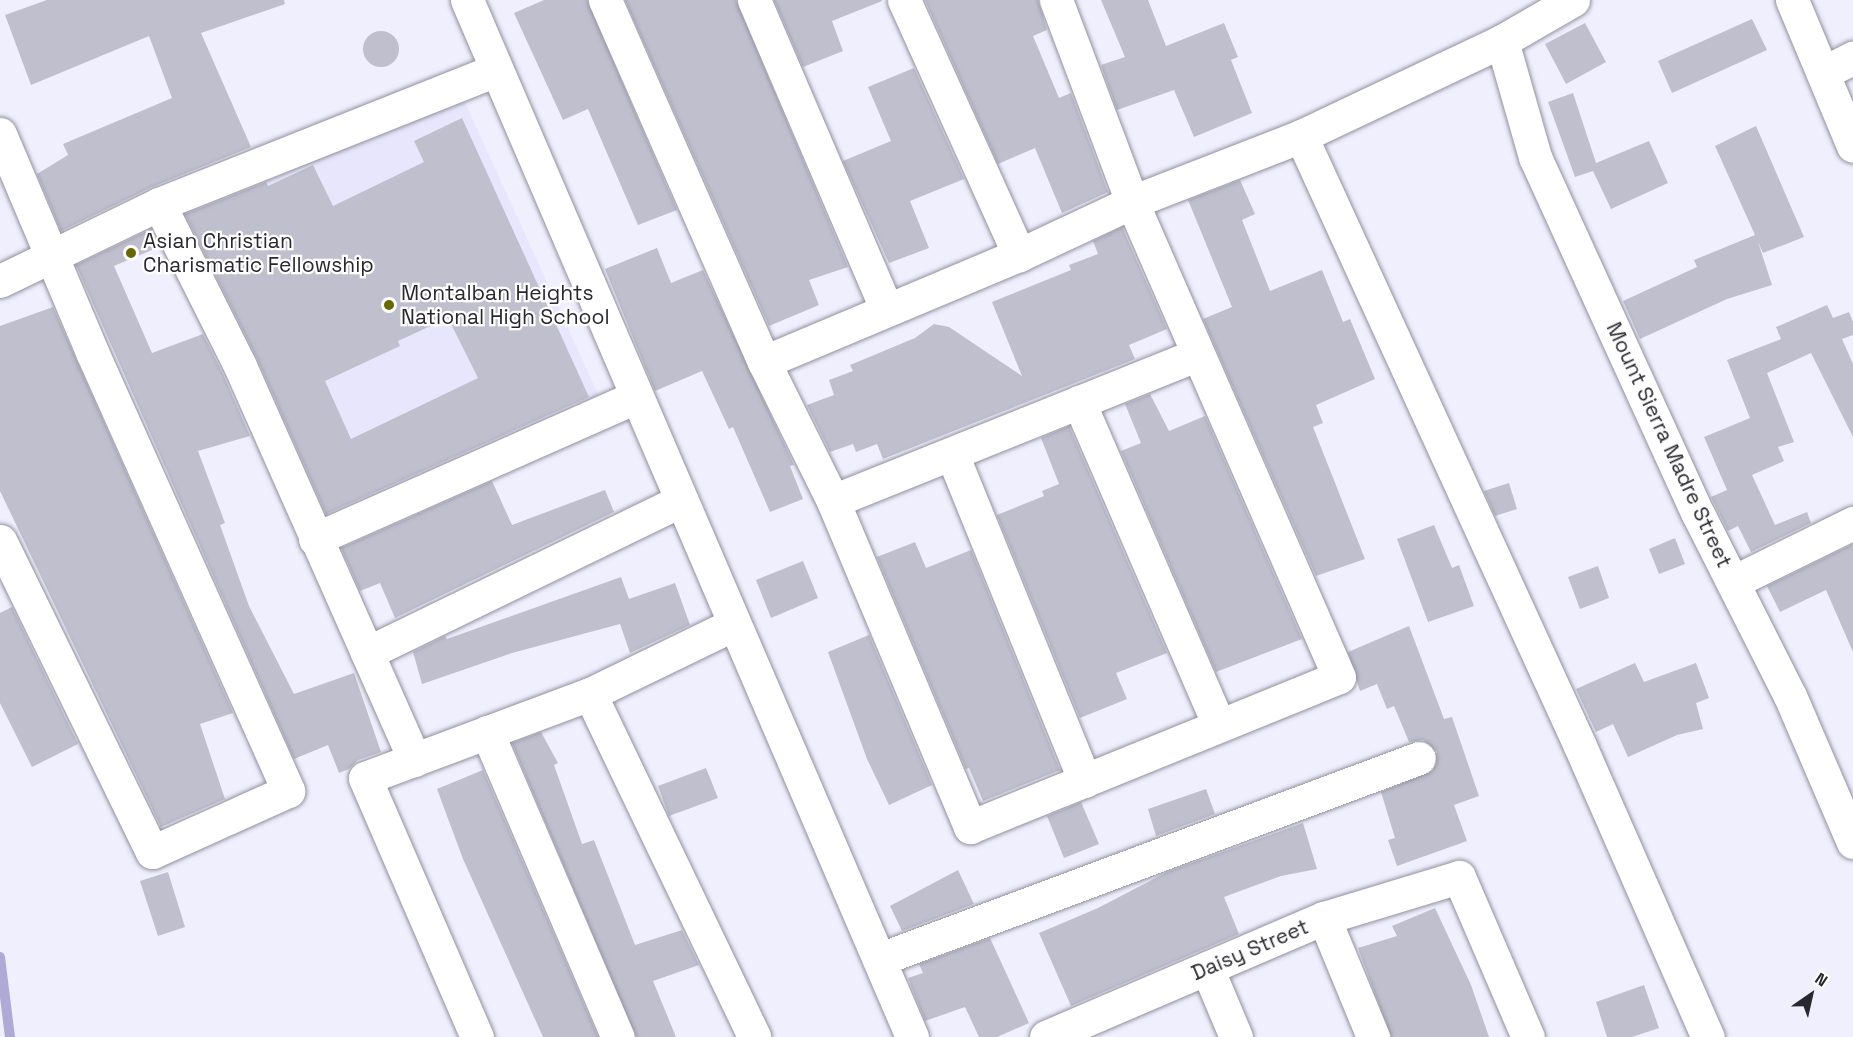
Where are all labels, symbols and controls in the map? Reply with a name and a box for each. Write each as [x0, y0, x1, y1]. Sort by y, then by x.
place label: Asian Christian Charismatic Fellowship [143, 228, 374, 278]
marker: Asian Christian Charismatic Fellowship [124, 246, 138, 260]
place label: Montalban Heights National High School [401, 280, 610, 330]
marker: Montalban Heights National High School [382, 298, 396, 312]
street label: Mount Sierra Madre Street [1601, 318, 1737, 572]
street label: Daisy Street [1188, 914, 1312, 986]
north arrow [1781, 965, 1841, 1025]
text: N [1811, 968, 1832, 991]

